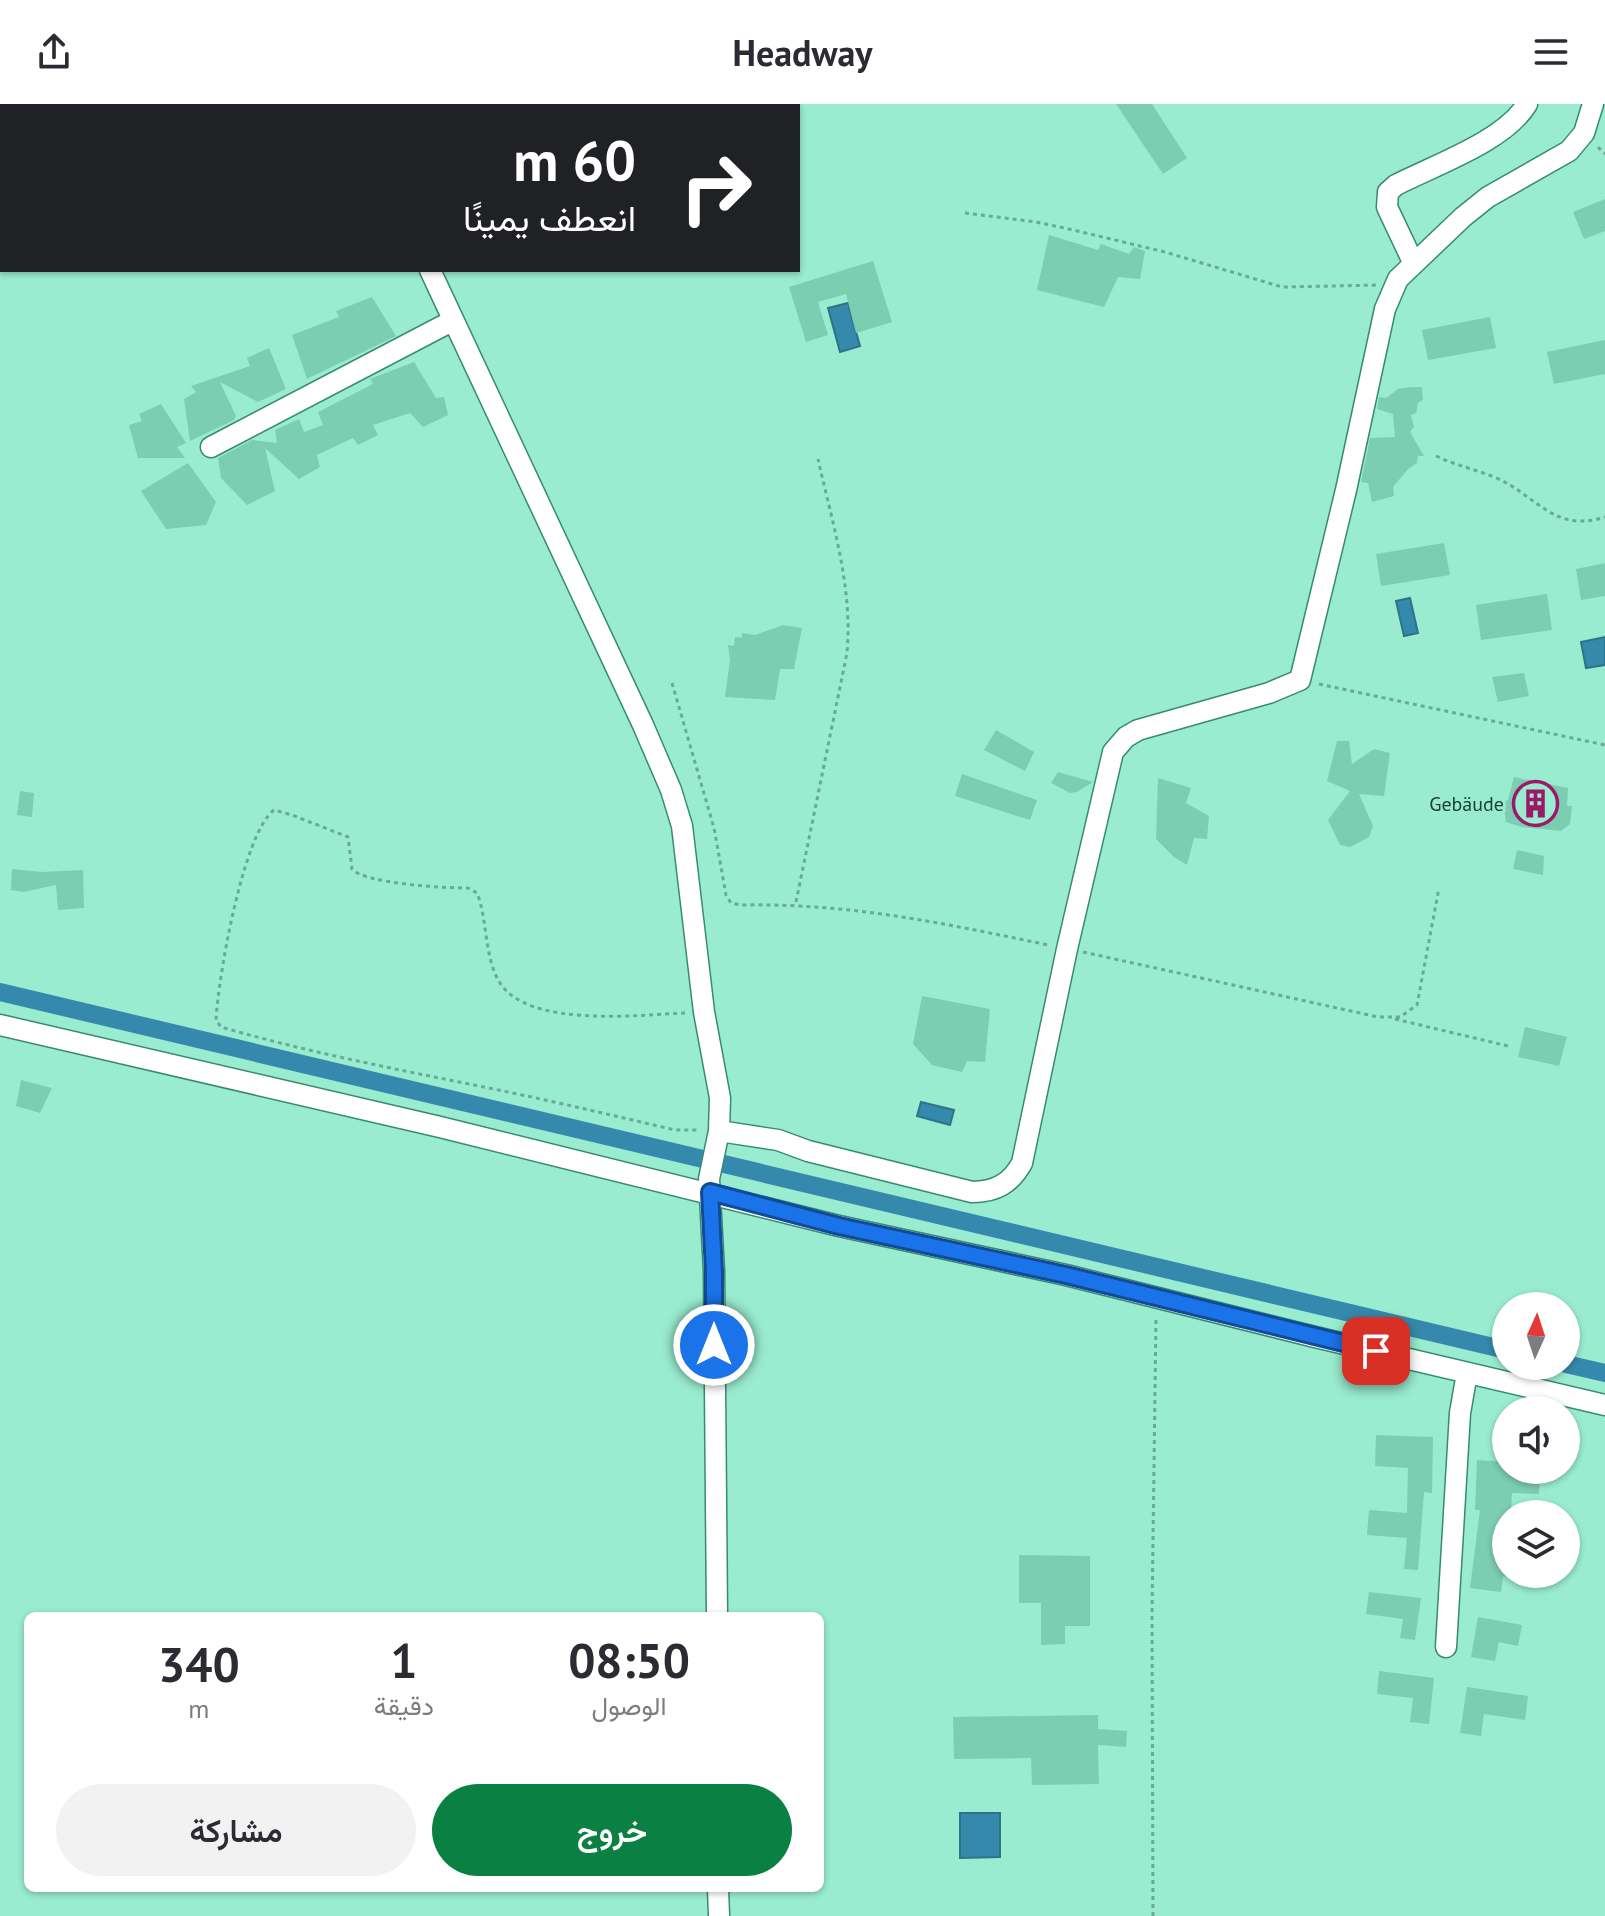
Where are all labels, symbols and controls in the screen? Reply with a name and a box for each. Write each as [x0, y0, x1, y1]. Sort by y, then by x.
text: Headway [733, 29, 873, 76]
icon: share [32, 30, 76, 74]
icon: menu [1529, 30, 1573, 74]
text: 60 m [513, 124, 636, 196]
icon: right [664, 136, 768, 240]
text: انعطف يمينًا [463, 194, 636, 241]
building icon: Gebäude [1511, 780, 1559, 828]
place label: Gebäude [1429, 791, 1504, 817]
north arrow [1492, 1292, 1580, 1380]
map controls [1492, 1292, 1580, 1588]
position arrow [672, 1303, 756, 1387]
pin [1342, 1317, 1410, 1385]
icon: arrive [1354, 1329, 1398, 1373]
button: sound [1492, 1396, 1580, 1484]
button: layers [1492, 1500, 1580, 1588]
text: 1 [390, 1629, 418, 1691]
text: 08:50 [568, 1629, 690, 1691]
text: 340 [158, 1633, 240, 1695]
text: دقيقة [374, 1689, 434, 1722]
text: الوصول [592, 1689, 667, 1722]
text: m [188, 1692, 209, 1725]
button: مشاركة [56, 1784, 416, 1876]
button: خروج [432, 1784, 792, 1876]

